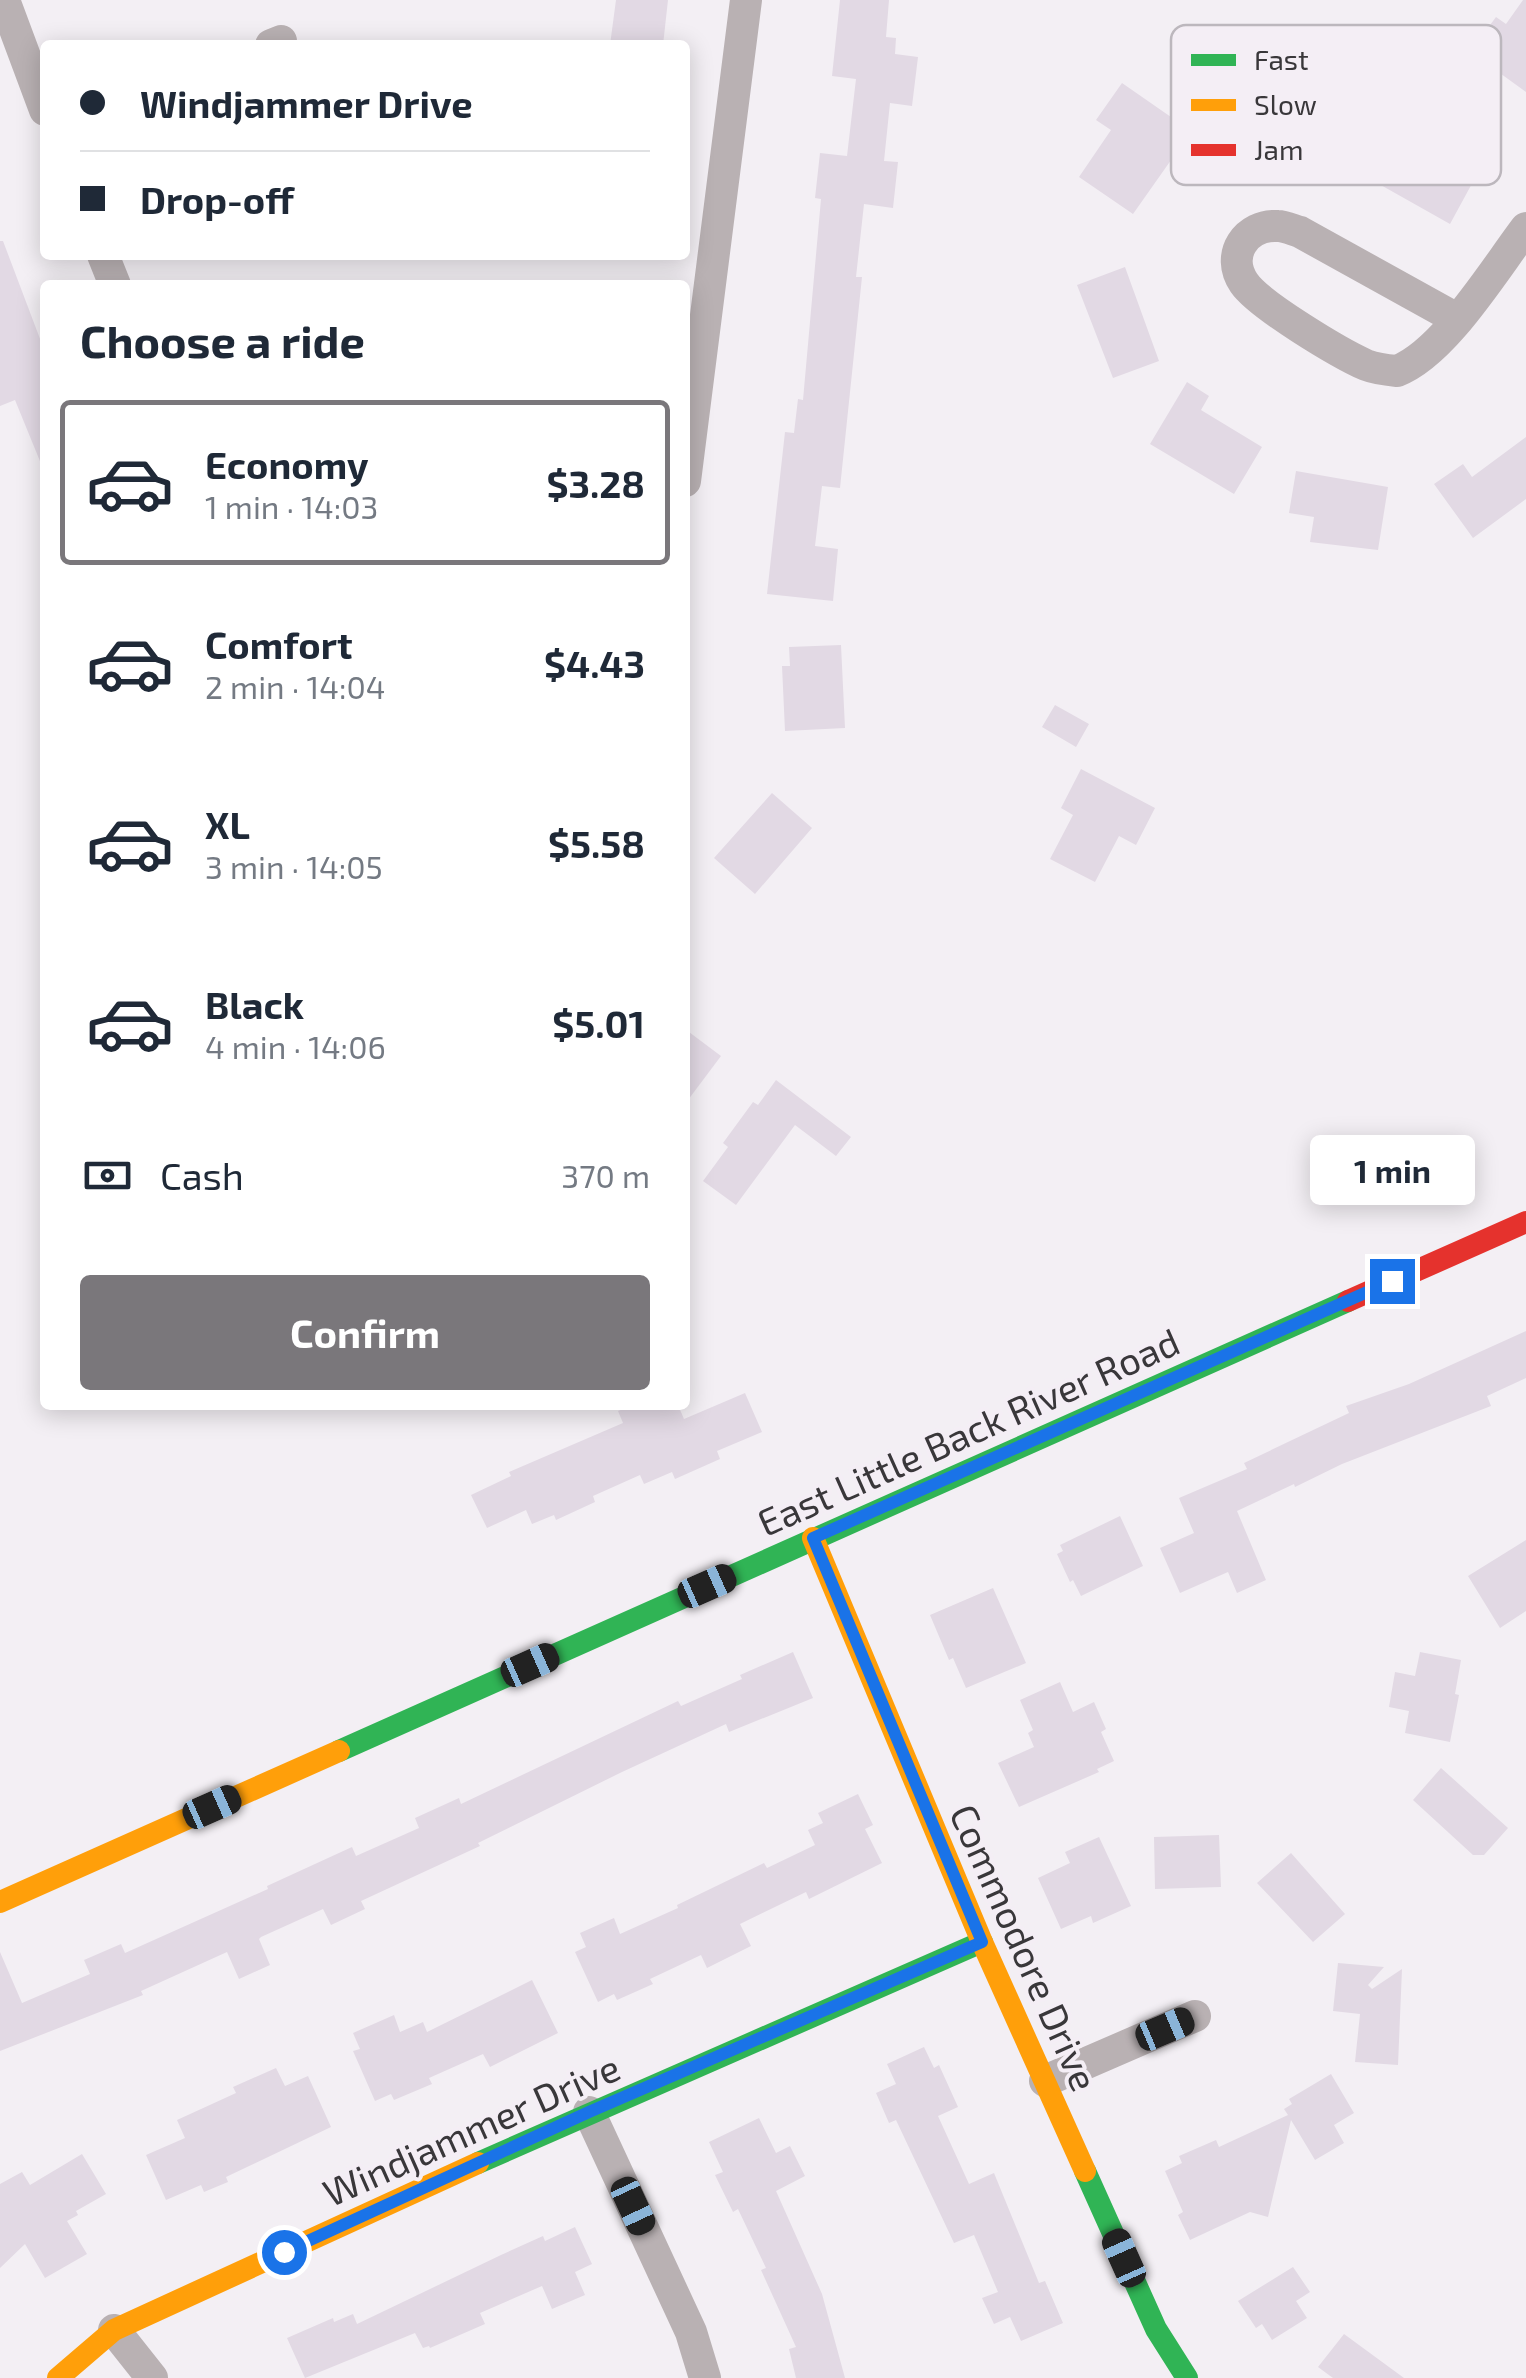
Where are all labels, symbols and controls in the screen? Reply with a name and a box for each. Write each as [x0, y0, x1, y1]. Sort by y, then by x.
legend [1171, 25, 1501, 185]
text: Fast [1254, 42, 1309, 76]
text: Windjammer Drive [140, 80, 473, 126]
text: Slow [1254, 87, 1317, 121]
text: Jam [1254, 132, 1303, 166]
text: Drop-off [140, 176, 294, 222]
text: Choose a ride [80, 313, 365, 367]
icon: car [85, 438, 175, 528]
text: Economy [205, 441, 369, 487]
text: $3.28 [546, 460, 645, 506]
text: 1 min · 14:03 [205, 487, 378, 525]
icon: car [85, 618, 175, 708]
text: Comfort [205, 621, 353, 667]
text: $4.43 [544, 640, 645, 686]
text: 2 min · 14:04 [205, 667, 385, 705]
icon: car [85, 798, 175, 888]
text: XL [205, 801, 250, 847]
text: $5.58 [548, 820, 645, 866]
text: 3 min · 14:05 [205, 847, 383, 885]
icon: car [85, 978, 175, 1068]
text: Black [205, 981, 304, 1027]
text: $5.01 [552, 1000, 645, 1046]
text: 4 min · 14:06 [205, 1027, 386, 1065]
callout: 1 min [1310, 1136, 1474, 1206]
icon: cash [80, 1148, 135, 1203]
text: 1 min [1354, 1151, 1431, 1189]
text: Cash [160, 1152, 244, 1198]
text: 370 m [561, 1156, 650, 1194]
route end [1370, 1259, 1415, 1304]
button: Confirm [80, 1275, 650, 1390]
street label: East Little Back River Road [750, 1317, 1186, 1545]
car [673, 1560, 741, 1612]
car [496, 1639, 564, 1691]
car [178, 1781, 246, 1833]
street label: Commodore Drive [941, 1797, 1109, 2097]
car [1132, 2003, 1198, 2055]
street label: Windjammer Drive [316, 2043, 626, 2215]
car [607, 2172, 659, 2240]
car [1098, 2224, 1150, 2292]
route start [262, 2230, 307, 2275]

